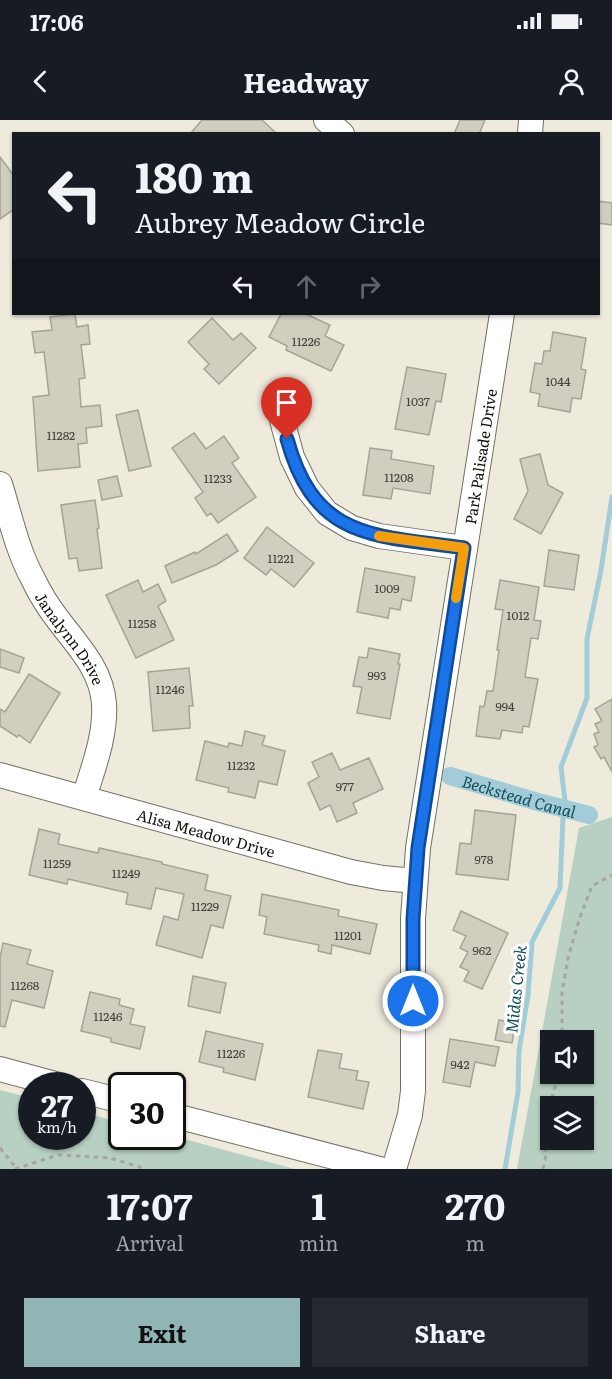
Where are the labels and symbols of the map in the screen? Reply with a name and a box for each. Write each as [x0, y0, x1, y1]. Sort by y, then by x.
house number: 11226 [292, 332, 321, 350]
house number: 1044 [545, 372, 571, 390]
pin [261, 377, 312, 439]
street label: Park Palisade Drive [458, 387, 502, 526]
house number: 1037 [406, 392, 430, 410]
house number: 11282 [47, 426, 75, 444]
house number: 11208 [384, 468, 414, 486]
house number: 11233 [204, 469, 232, 487]
house number: 11221 [268, 549, 295, 567]
house number: 1009 [374, 579, 400, 597]
street label: Janalynn Drive [30, 587, 111, 688]
house number: 1012 [507, 606, 529, 624]
house number: 11258 [128, 614, 157, 632]
house number: 993 [367, 666, 387, 684]
house number: 11246 [156, 680, 185, 698]
house number: 994 [495, 697, 515, 715]
house number: 11232 [227, 756, 255, 774]
water label: Beckstead Canal [459, 768, 579, 823]
house number: 977 [336, 777, 354, 795]
street label: Alisa Meadow Drive [135, 802, 278, 862]
house number: 978 [475, 850, 494, 868]
house number: 11259 [43, 854, 71, 872]
house number: 11249 [112, 864, 140, 882]
house number: 11229 [191, 897, 219, 915]
house number: 11201 [334, 926, 362, 944]
house number: 962 [473, 941, 491, 959]
water label: Midas Creek [498, 944, 532, 1034]
position arrow [381, 969, 445, 1033]
house number: 11268 [11, 976, 40, 994]
house number: 11246 [94, 1007, 123, 1025]
house number: 11226 [217, 1044, 246, 1062]
house number: 942 [451, 1055, 469, 1073]
speed limit sign: 30 [108, 1072, 186, 1150]

